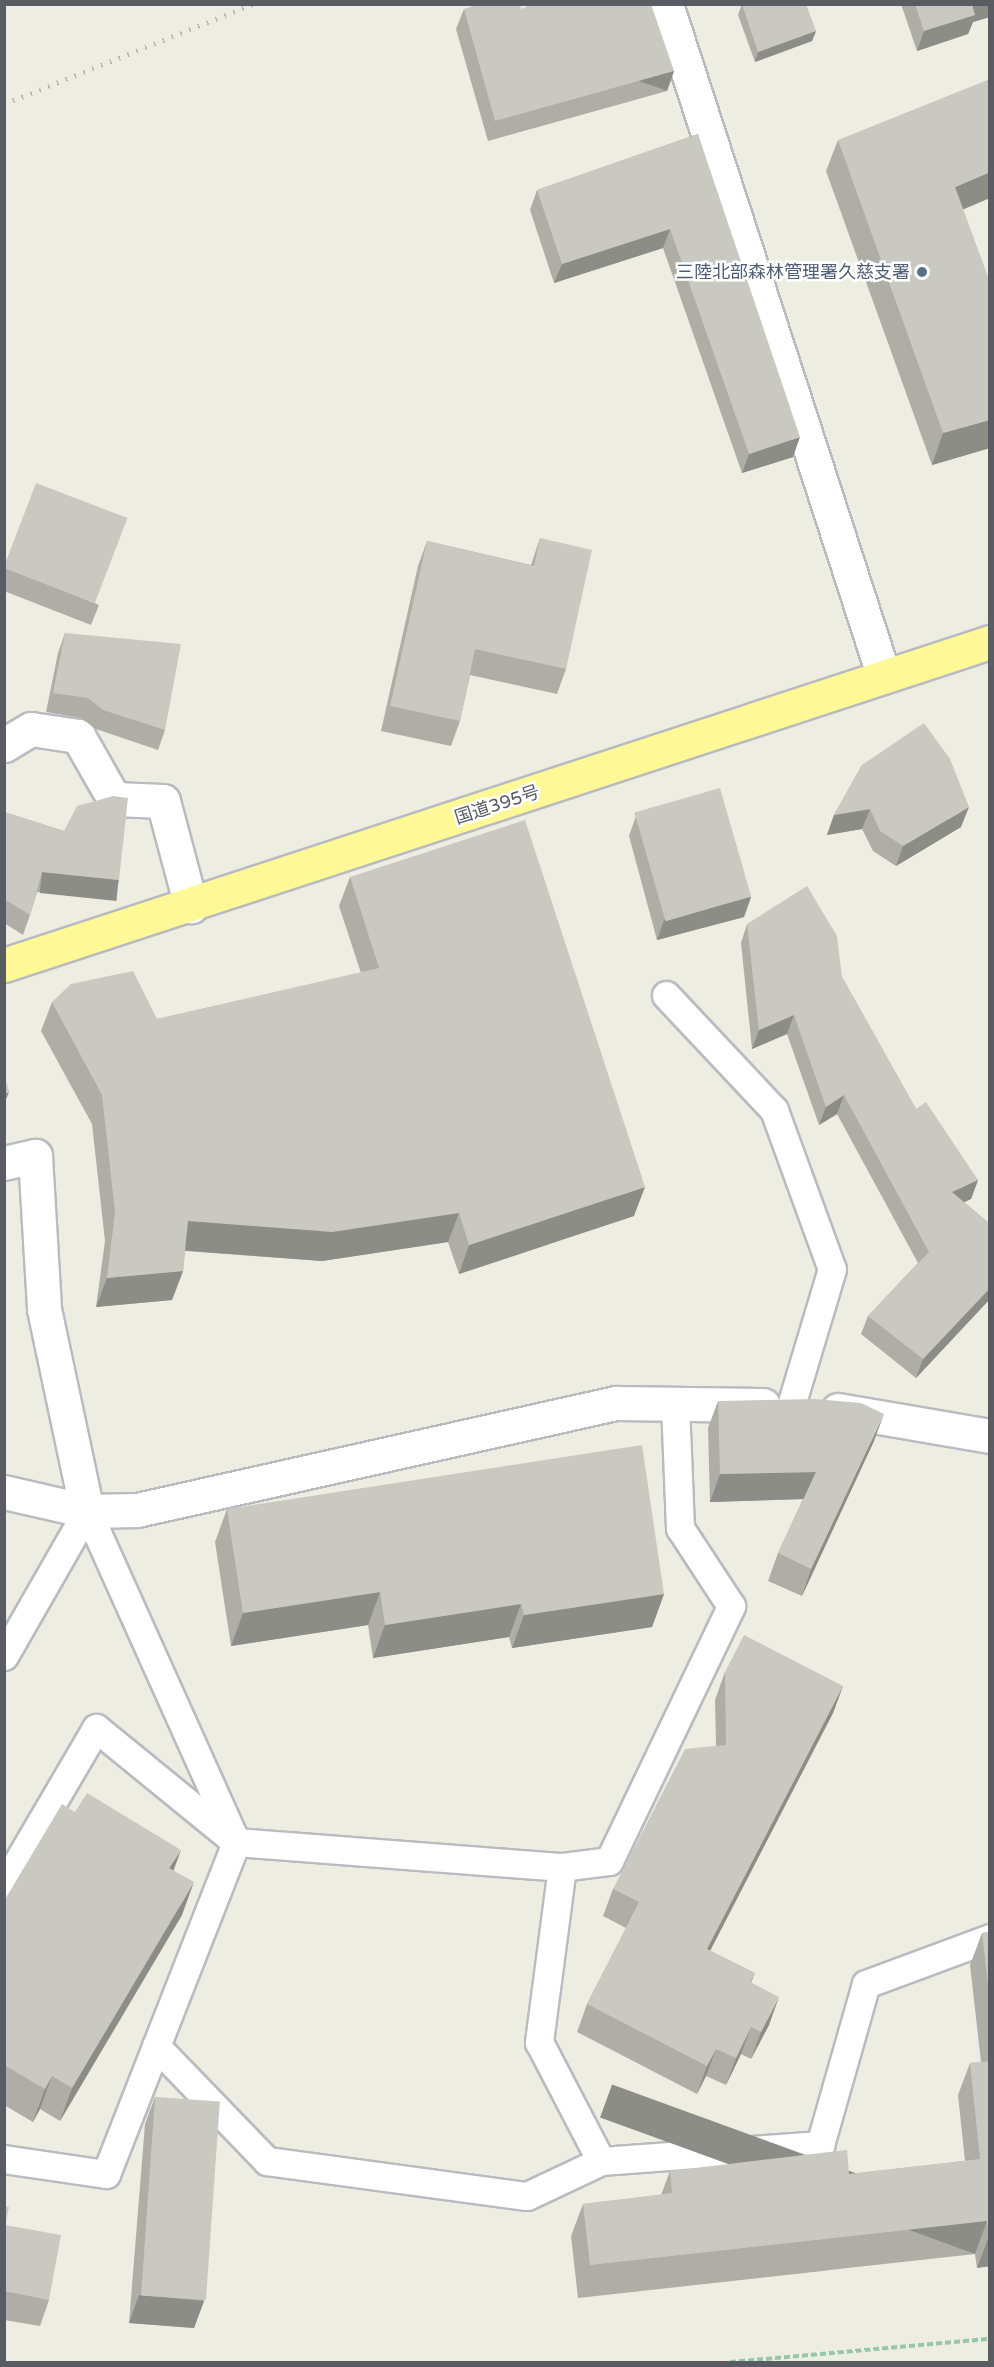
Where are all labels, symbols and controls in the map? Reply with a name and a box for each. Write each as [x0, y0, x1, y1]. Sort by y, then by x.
place label: 三陸北部森林管理署久慈支署 [676, 261, 910, 283]
marker: 三陸北部森林管理署久慈支署 [915, 265, 929, 279]
street label: 国道395号 [452, 781, 542, 829]

